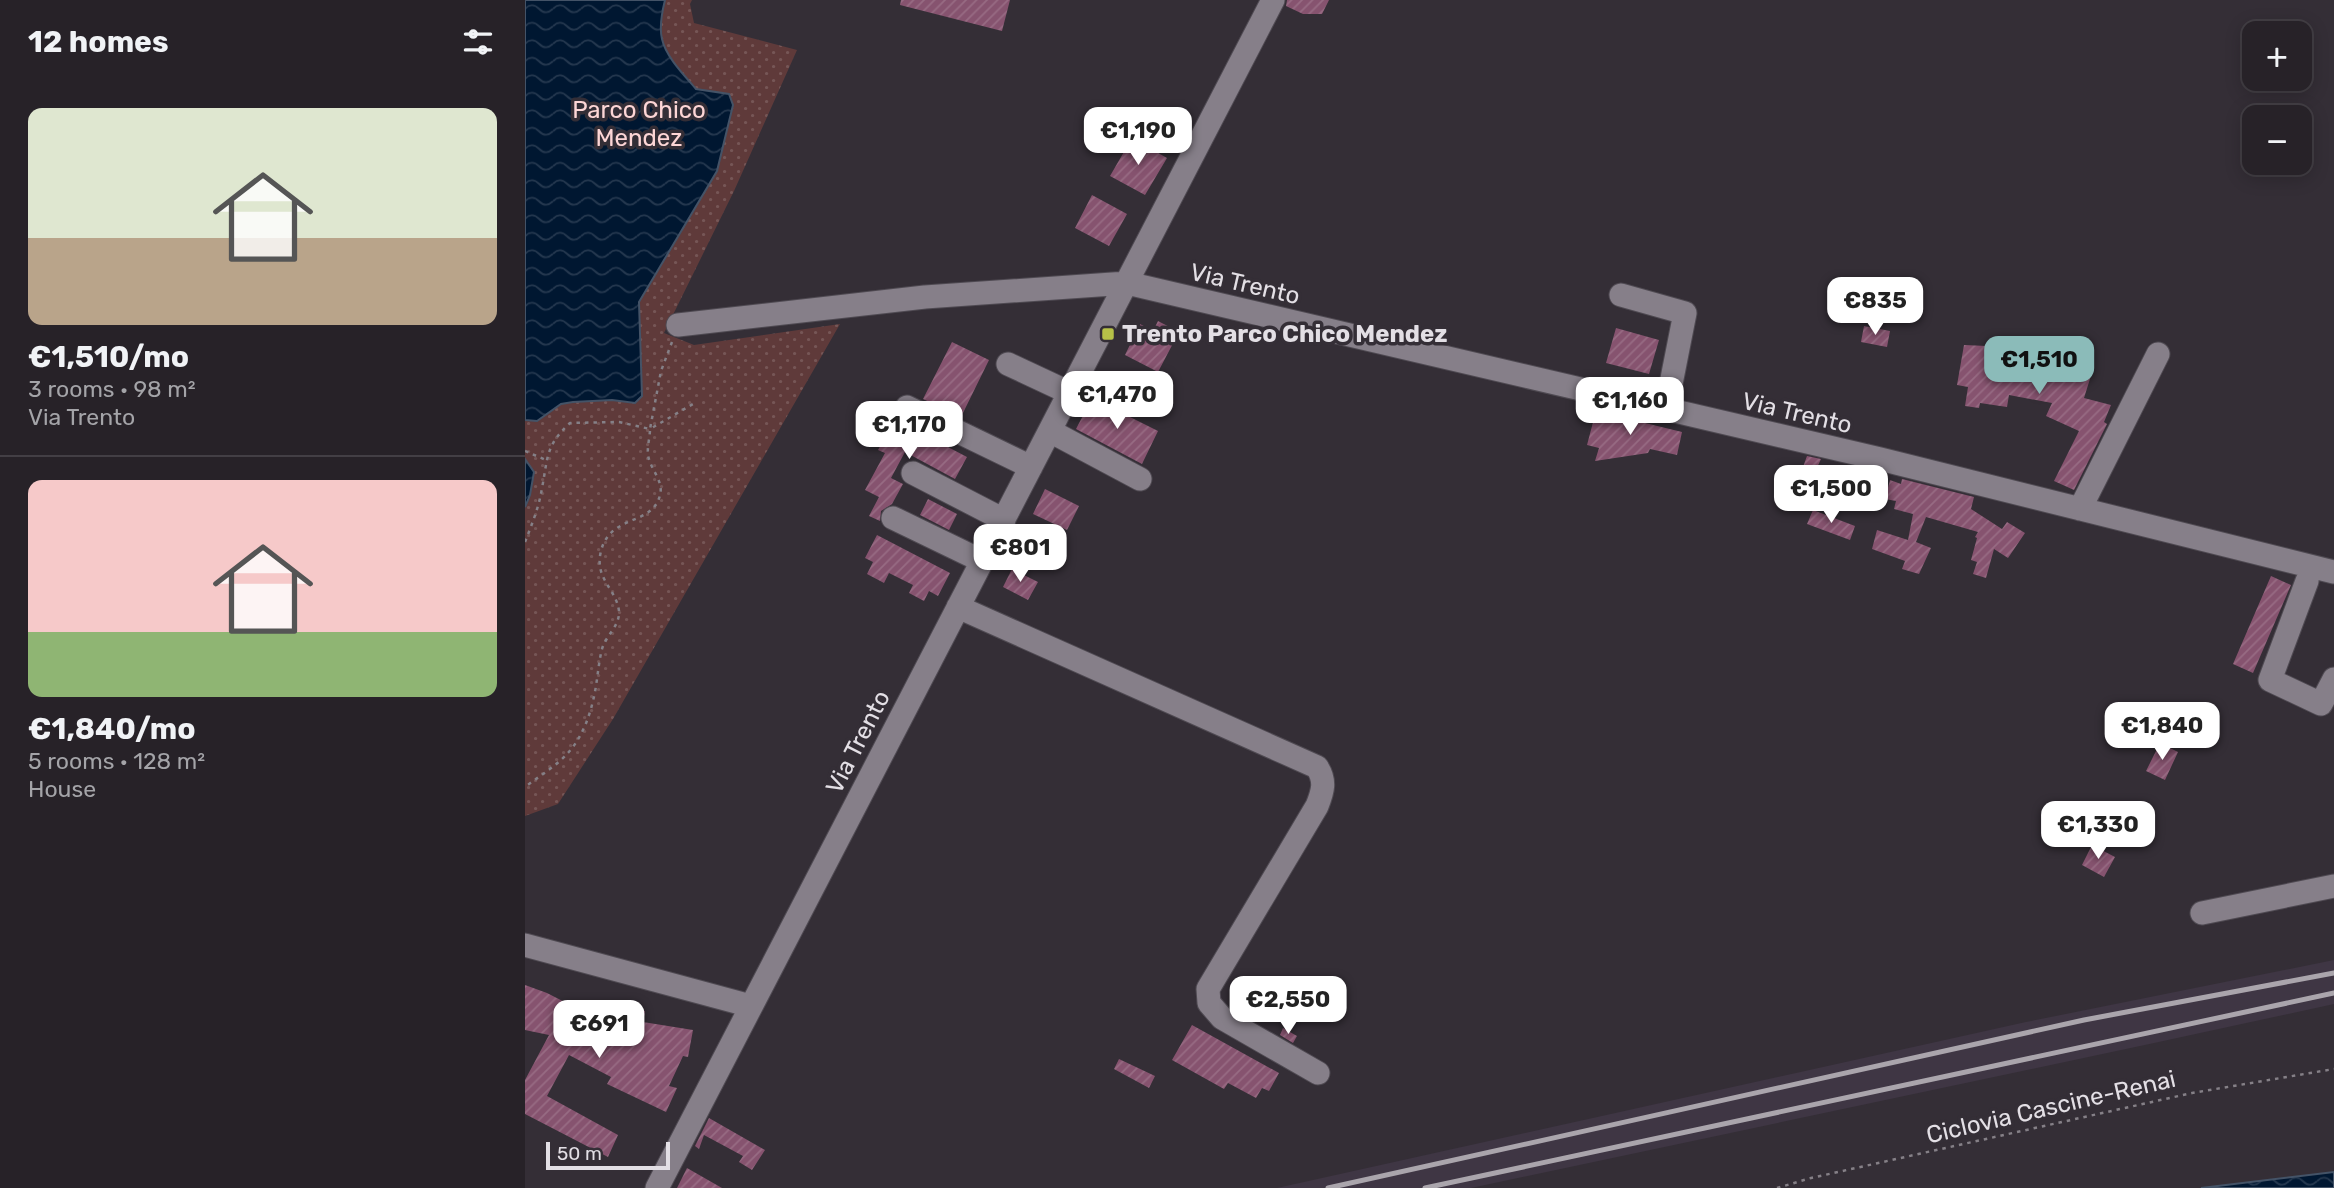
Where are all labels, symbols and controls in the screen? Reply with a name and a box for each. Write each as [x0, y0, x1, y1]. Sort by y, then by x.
map controls [2242, 21, 2312, 175]
button: + [2242, 21, 2312, 91]
icon: filters [459, 23, 497, 61]
text: 12 homes [28, 24, 169, 60]
park label: Parco Chico Mendez [572, 96, 706, 152]
button: − [2242, 105, 2312, 175]
pin: €1,190 [1081, 108, 1195, 167]
text: €1,190 [1100, 116, 1176, 144]
icon: home [200, 154, 326, 280]
street label: Via Trento [1187, 258, 1303, 310]
pin: €835 [1834, 278, 1916, 337]
text: €835 [1843, 286, 1907, 314]
place label: Trento Parco Chico Mendez [1122, 320, 1447, 348]
marker: Trento Parco Chico Mendez [1100, 326, 1116, 342]
pin: €1,510 [1982, 336, 2096, 396]
text: €1,510/mo [28, 339, 189, 375]
text: €1,510 [2000, 345, 2078, 373]
pin: €1,470 [1060, 372, 1174, 431]
text: 3 rooms · 98 m² [28, 375, 196, 403]
pin: €1,160 [1573, 378, 1687, 437]
text: €1,470 [1077, 380, 1157, 408]
text: €1,160 [1592, 386, 1668, 414]
street label: Via Trento [1739, 387, 1855, 439]
pin: €1,170 [852, 402, 966, 461]
text: Via Trento [28, 403, 135, 431]
text: €1,170 [872, 410, 946, 438]
pin: €1,500 [1774, 466, 1888, 525]
text: €1,500 [1790, 474, 1872, 502]
pin: €801 [979, 524, 1061, 584]
icon: home [200, 526, 326, 652]
text: €801 [990, 533, 1050, 561]
street label: Via Trento [820, 686, 896, 798]
pin: €1,840 [2105, 702, 2219, 762]
text: €1,840/mo [28, 711, 196, 747]
text: €1,840 [2121, 711, 2203, 739]
text: 5 rooms · 128 m² [28, 747, 205, 775]
text: House [28, 775, 96, 803]
pin: €1,330 [2041, 802, 2155, 861]
text: €1,330 [2057, 810, 2139, 838]
pin: €2,550 [1231, 976, 1345, 1036]
text: €2,550 [1246, 985, 1330, 1013]
pin: €691 [558, 1000, 640, 1060]
text: €691 [569, 1009, 629, 1037]
street label: Ciclovia Cascine-Renai [1924, 1065, 2178, 1149]
scale bar [546, 1139, 670, 1171]
text: 50 m [557, 1142, 602, 1165]

